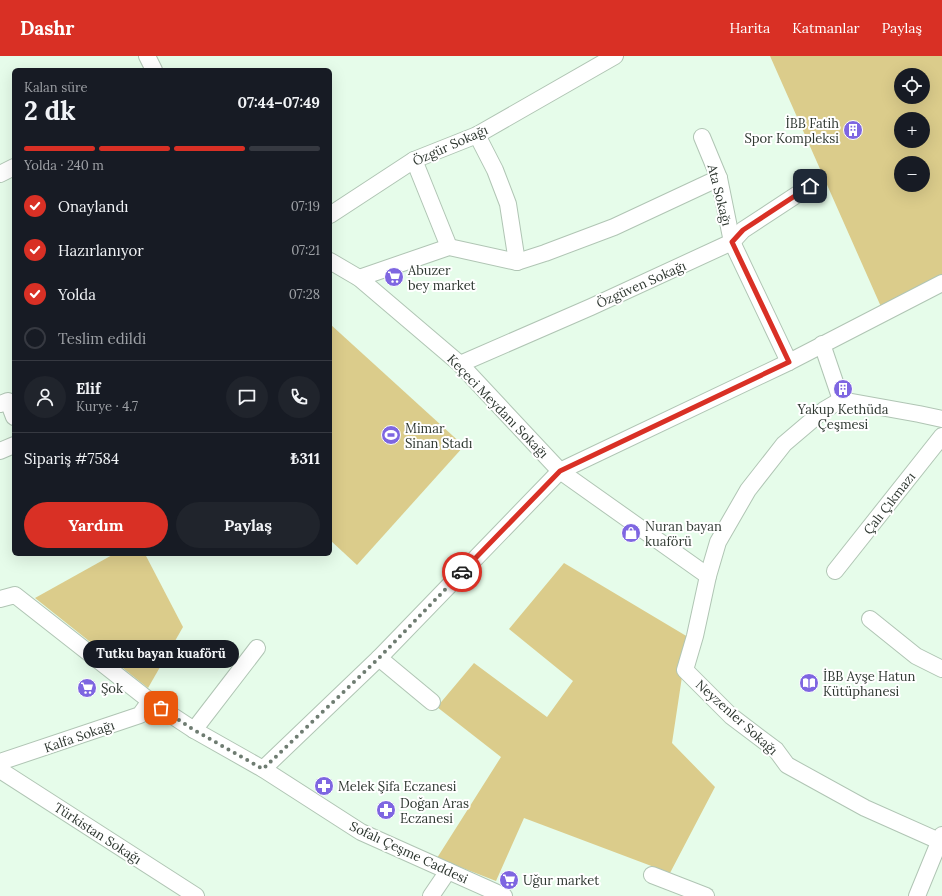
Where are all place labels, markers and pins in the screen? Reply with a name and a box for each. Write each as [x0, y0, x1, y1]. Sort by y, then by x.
place label: İBB Fatih Spor Kompleksi [744, 115, 839, 147]
building icon: İBB Fatih Spor Kompleksi [842, 119, 864, 141]
pin [793, 169, 827, 203]
place label: Abuzer bey market [407, 262, 476, 294]
supermarket icon: Abuzer bey market [383, 266, 405, 288]
building icon: Yakup Kethüda Çeşmesi [832, 378, 854, 400]
place label: Yakup Kethüda Çeşmesi [797, 401, 889, 433]
place label: Mimar Sinan Stadı [405, 420, 473, 452]
sports icon: Mimar Sinan Stadı [380, 424, 402, 446]
place label: Nuran bayan kuaförü [645, 518, 722, 550]
shop icon: Nuran bayan kuaförü [620, 522, 642, 544]
callout: Tutku bayan kuaförü [83, 640, 239, 668]
place label: İBB Ayşe Hatun Kütüphanesi [823, 668, 916, 700]
library icon: İBB Ayşe Hatun Kütüphanesi [798, 672, 820, 694]
supermarket icon: Şok [76, 677, 98, 699]
place label: Şok [101, 680, 123, 697]
pin [144, 691, 178, 725]
pharmacy icon: Melek Şifa Eczanesi [313, 775, 335, 797]
place label: Melek Şifa Eczanesi [338, 778, 457, 795]
place label: Doğan Aras Eczanesi [400, 795, 469, 827]
pharmacy icon: Doğan Aras Eczanesi [375, 799, 397, 821]
supermarket icon: Uğur market [498, 869, 520, 891]
place label: Uğur market [523, 872, 599, 889]

